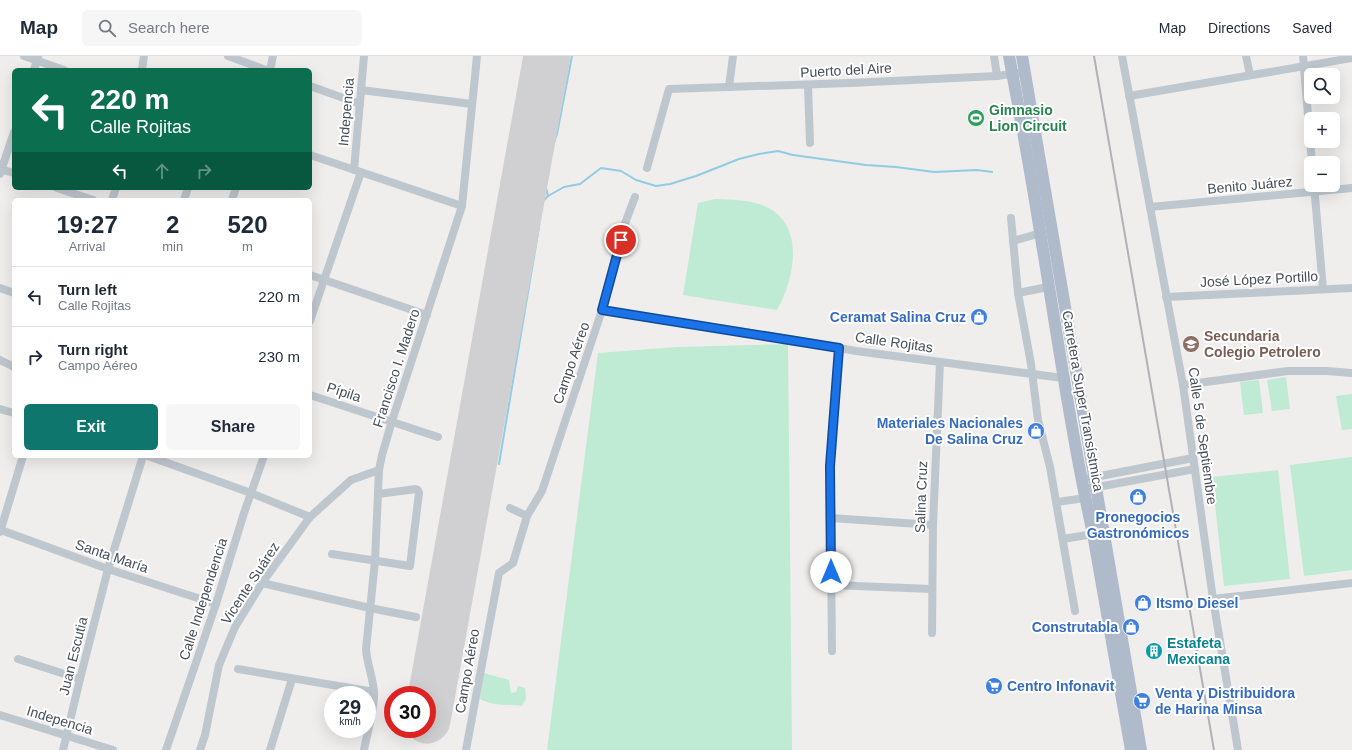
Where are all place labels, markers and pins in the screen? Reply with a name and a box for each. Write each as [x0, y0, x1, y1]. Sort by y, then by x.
place label: Gimnasio Lion Circuit [989, 102, 1067, 134]
sports icon: Gimnasio Lion Circuit [966, 108, 986, 128]
pin [604, 223, 638, 257]
shop icon: Ceramat Salina Cruz [969, 307, 989, 327]
place label: Ceramat Salina Cruz [830, 309, 966, 325]
place label: Secundaria Colegio Petrolero [1204, 328, 1321, 360]
school or university icon: Secundaria Colegio Petrolero [1181, 334, 1201, 354]
place label: Materiales Nacionales De Salina Cruz [877, 415, 1023, 447]
shop icon: Materiales Nacionales De Salina Cruz [1026, 421, 1046, 441]
shop icon: Pronegocios Gastronómicos [1128, 487, 1148, 507]
place label: Pronegocios Gastronómicos [1087, 509, 1190, 541]
shop icon: Itsmo Diesel [1133, 593, 1153, 613]
place label: Itsmo Diesel [1156, 595, 1238, 611]
shop icon: Construtabla [1121, 617, 1141, 637]
place label: Construtabla [1032, 619, 1118, 635]
place label: Estafeta Mexicana [1167, 635, 1230, 667]
building icon: Estafeta Mexicana [1144, 641, 1164, 661]
supermarket icon: Centro Infonavit [984, 676, 1004, 696]
place label: Centro Infonavit [1007, 678, 1115, 694]
place label: Venta y Distribuidora de Harina Minsa [1155, 685, 1295, 717]
supermarket icon: Venta y Distribuidora de Harina Minsa [1132, 691, 1152, 711]

